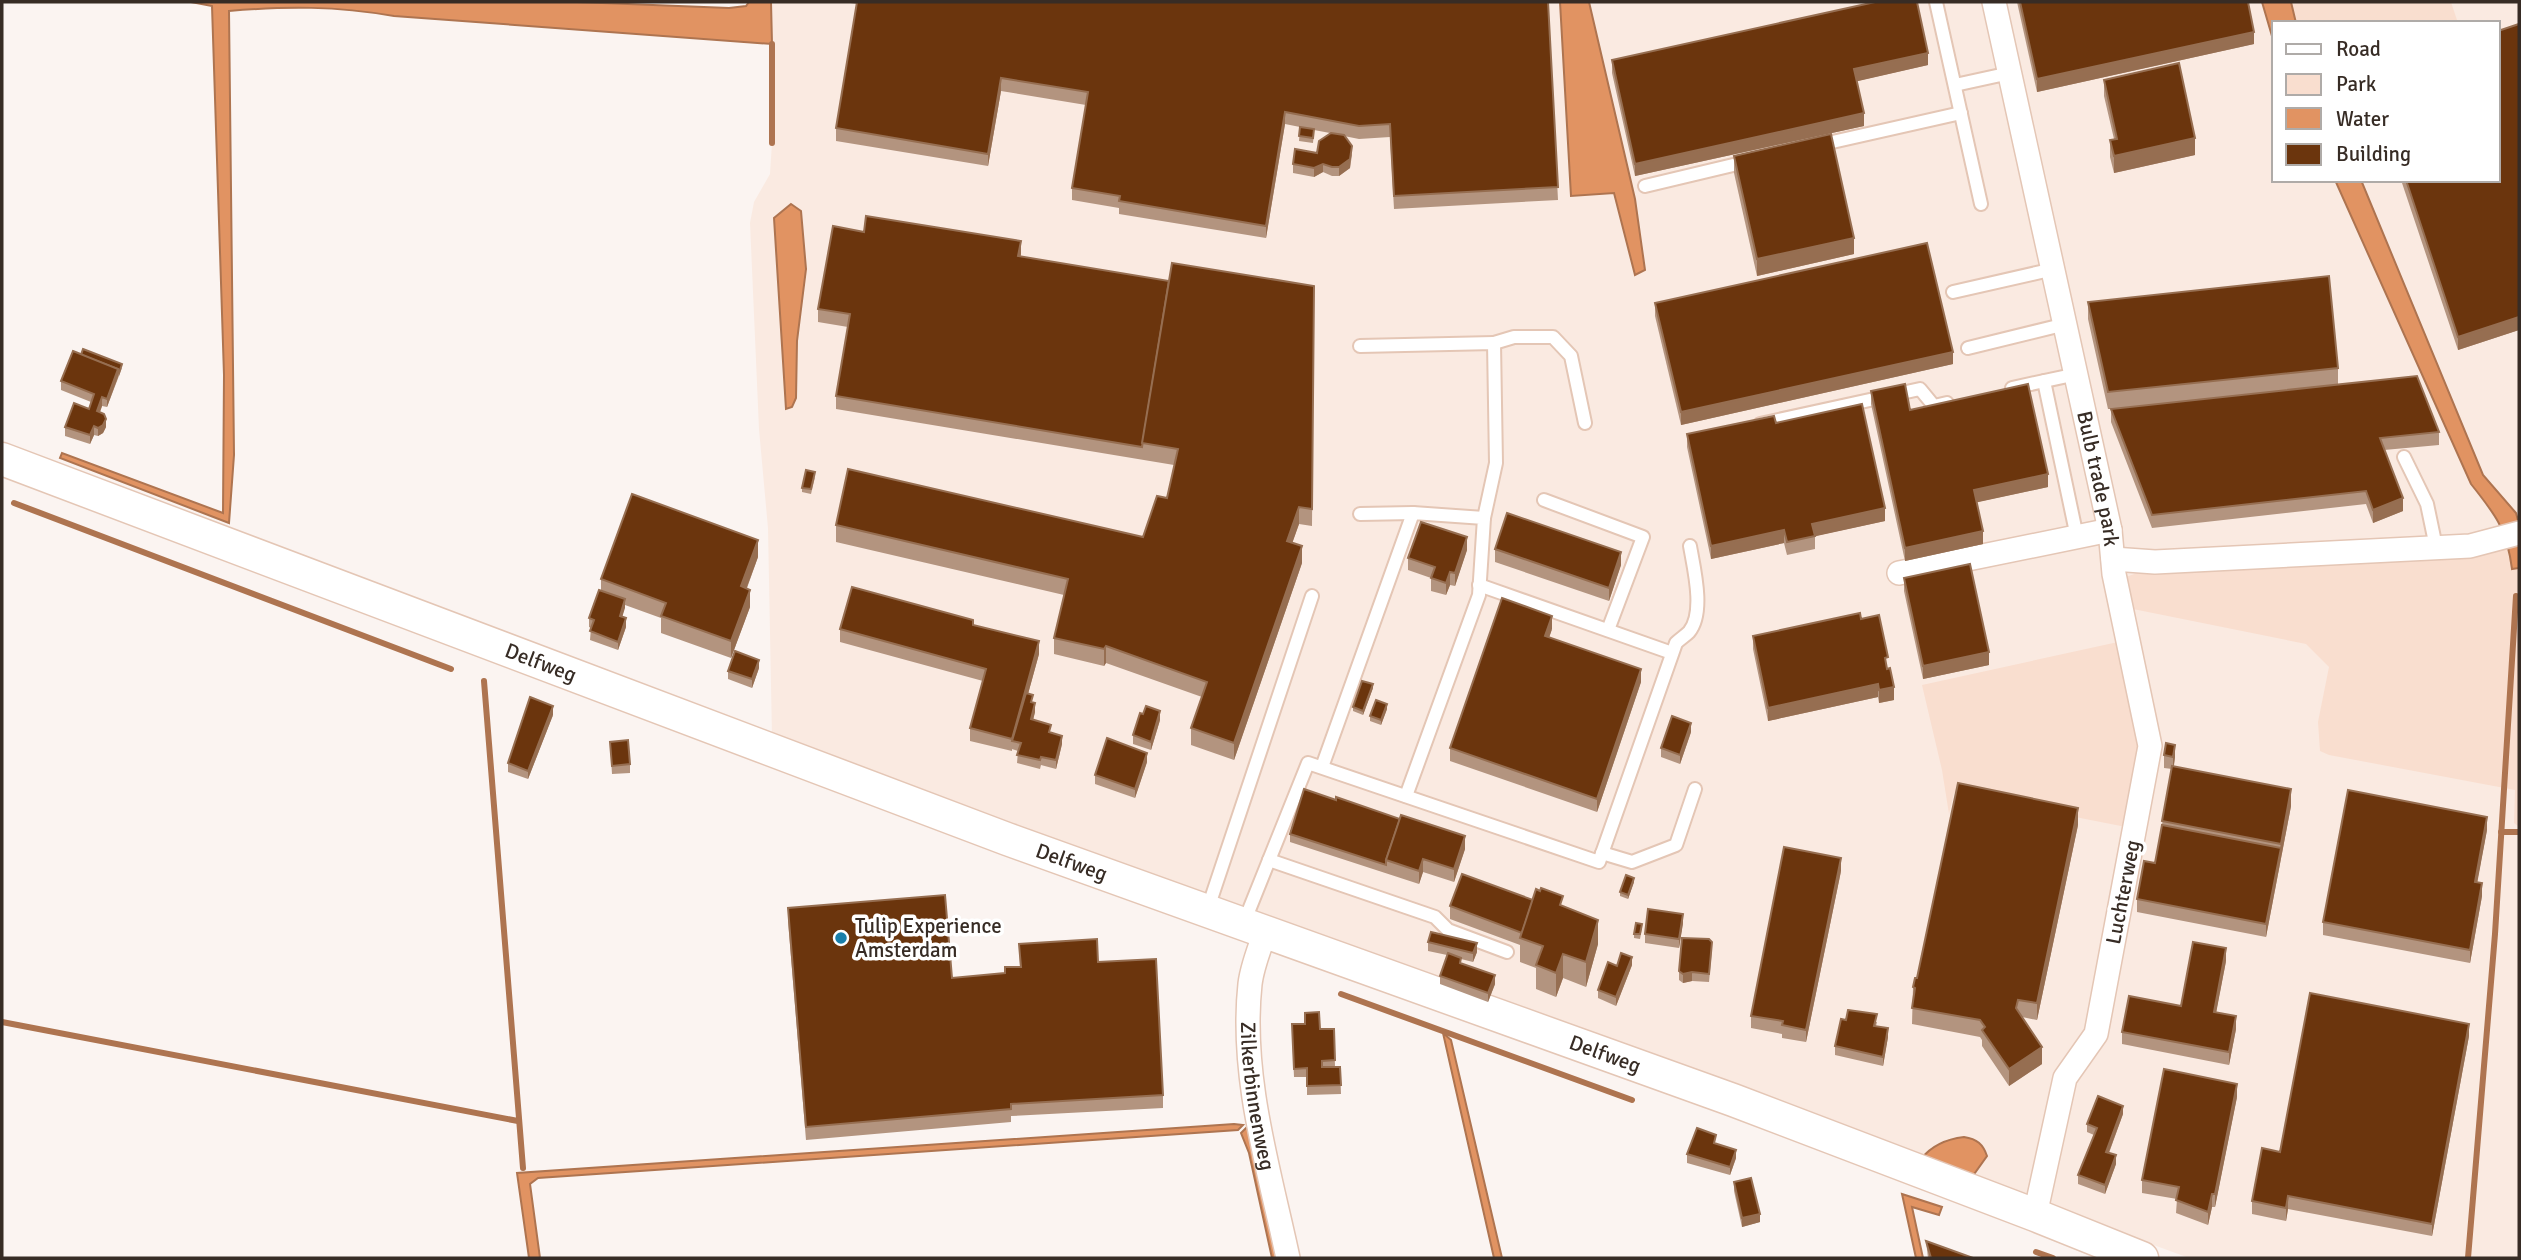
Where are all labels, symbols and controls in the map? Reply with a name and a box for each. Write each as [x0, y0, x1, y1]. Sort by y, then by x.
legend [2272, 21, 2500, 182]
text: Road [2336, 36, 2381, 62]
text: Park [2336, 71, 2377, 97]
text: Water [2336, 106, 2389, 132]
text: Building [2336, 141, 2411, 167]
street label: Bulb trade park [2071, 408, 2124, 548]
street label: Delfweg [501, 637, 580, 688]
street label: Delfweg [1032, 837, 1111, 887]
street label: Luchterweg [2100, 838, 2146, 946]
place label: Tulip Experience Amsterdam [855, 913, 1002, 963]
marker: Tulip Experience Amsterdam [833, 930, 849, 946]
street label: Zilkerbinnenweg [1235, 1022, 1281, 1173]
street label: Delfweg [1566, 1029, 1644, 1079]

